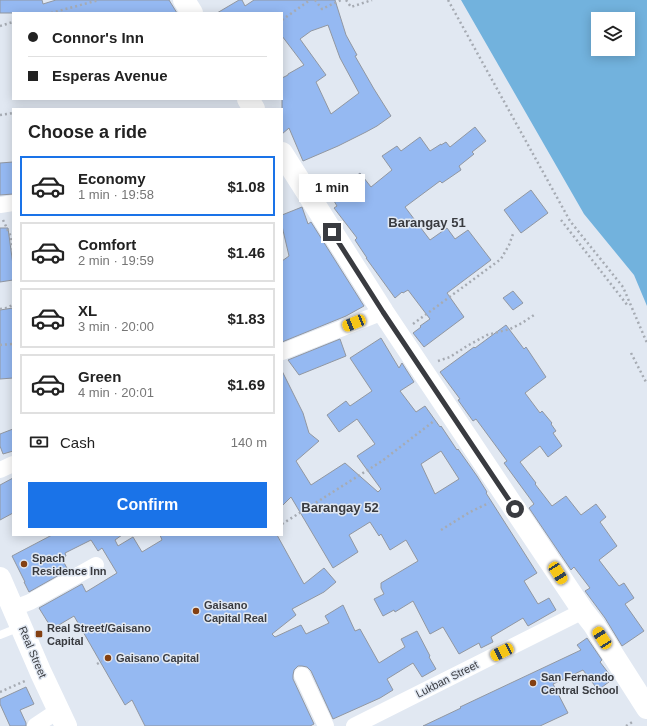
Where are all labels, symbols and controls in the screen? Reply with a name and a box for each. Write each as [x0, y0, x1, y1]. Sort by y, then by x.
map controls [591, 12, 635, 56]
button: layers [591, 12, 635, 56]
text: Connor's Inn [52, 29, 144, 46]
text: Esperas Avenue [52, 67, 168, 84]
text: Choose a ride [28, 122, 147, 142]
icon: car [30, 168, 66, 204]
text: Economy [78, 170, 146, 187]
callout: 1 min [299, 174, 365, 202]
text: $1.08 [227, 178, 265, 195]
text: 1 min [315, 180, 349, 195]
text: 1 min · 19:58 [78, 187, 154, 202]
district label: Barangay 51 [388, 215, 466, 230]
route end [323, 223, 341, 241]
icon: car [30, 234, 66, 270]
text: Comfort [78, 236, 136, 253]
text: $1.46 [227, 244, 265, 261]
text: 2 min · 19:59 [78, 253, 154, 268]
icon: car [30, 300, 66, 336]
text: XL [78, 302, 97, 319]
text: $1.83 [227, 310, 265, 327]
car [341, 313, 367, 333]
text: 3 min · 20:00 [78, 319, 154, 334]
icon: car [30, 366, 66, 402]
text: Green [78, 368, 121, 385]
text: $1.69 [227, 376, 265, 393]
text: 4 min · 20:01 [78, 385, 154, 400]
icon: cash [28, 431, 50, 453]
text: Cash [60, 434, 95, 451]
text: 140 m [231, 435, 267, 450]
button: Confirm [28, 482, 267, 528]
district label: Barangay 52 [301, 500, 379, 515]
route start [506, 500, 524, 518]
place label: Spach Residence Inn [32, 552, 107, 577]
marker: Spach Residence Inn [19, 559, 29, 569]
car [546, 560, 570, 586]
place label: Gaisano Capital Real [204, 599, 267, 624]
marker: Gaisano Capital Real [191, 606, 201, 616]
place label: Real Street/Gaisano Capital [47, 622, 151, 647]
street label: Real Street [17, 624, 49, 680]
car [590, 625, 614, 651]
marker: Real Street/Gaisano Capital [34, 629, 44, 639]
car [489, 641, 515, 663]
place label: Gaisano Capital [116, 652, 199, 664]
marker: Gaisano Capital [103, 653, 113, 663]
street label: Lukban Street [414, 658, 480, 700]
place label: San Fernando Central School [541, 671, 619, 696]
marker: San Fernando Central School [528, 678, 538, 688]

